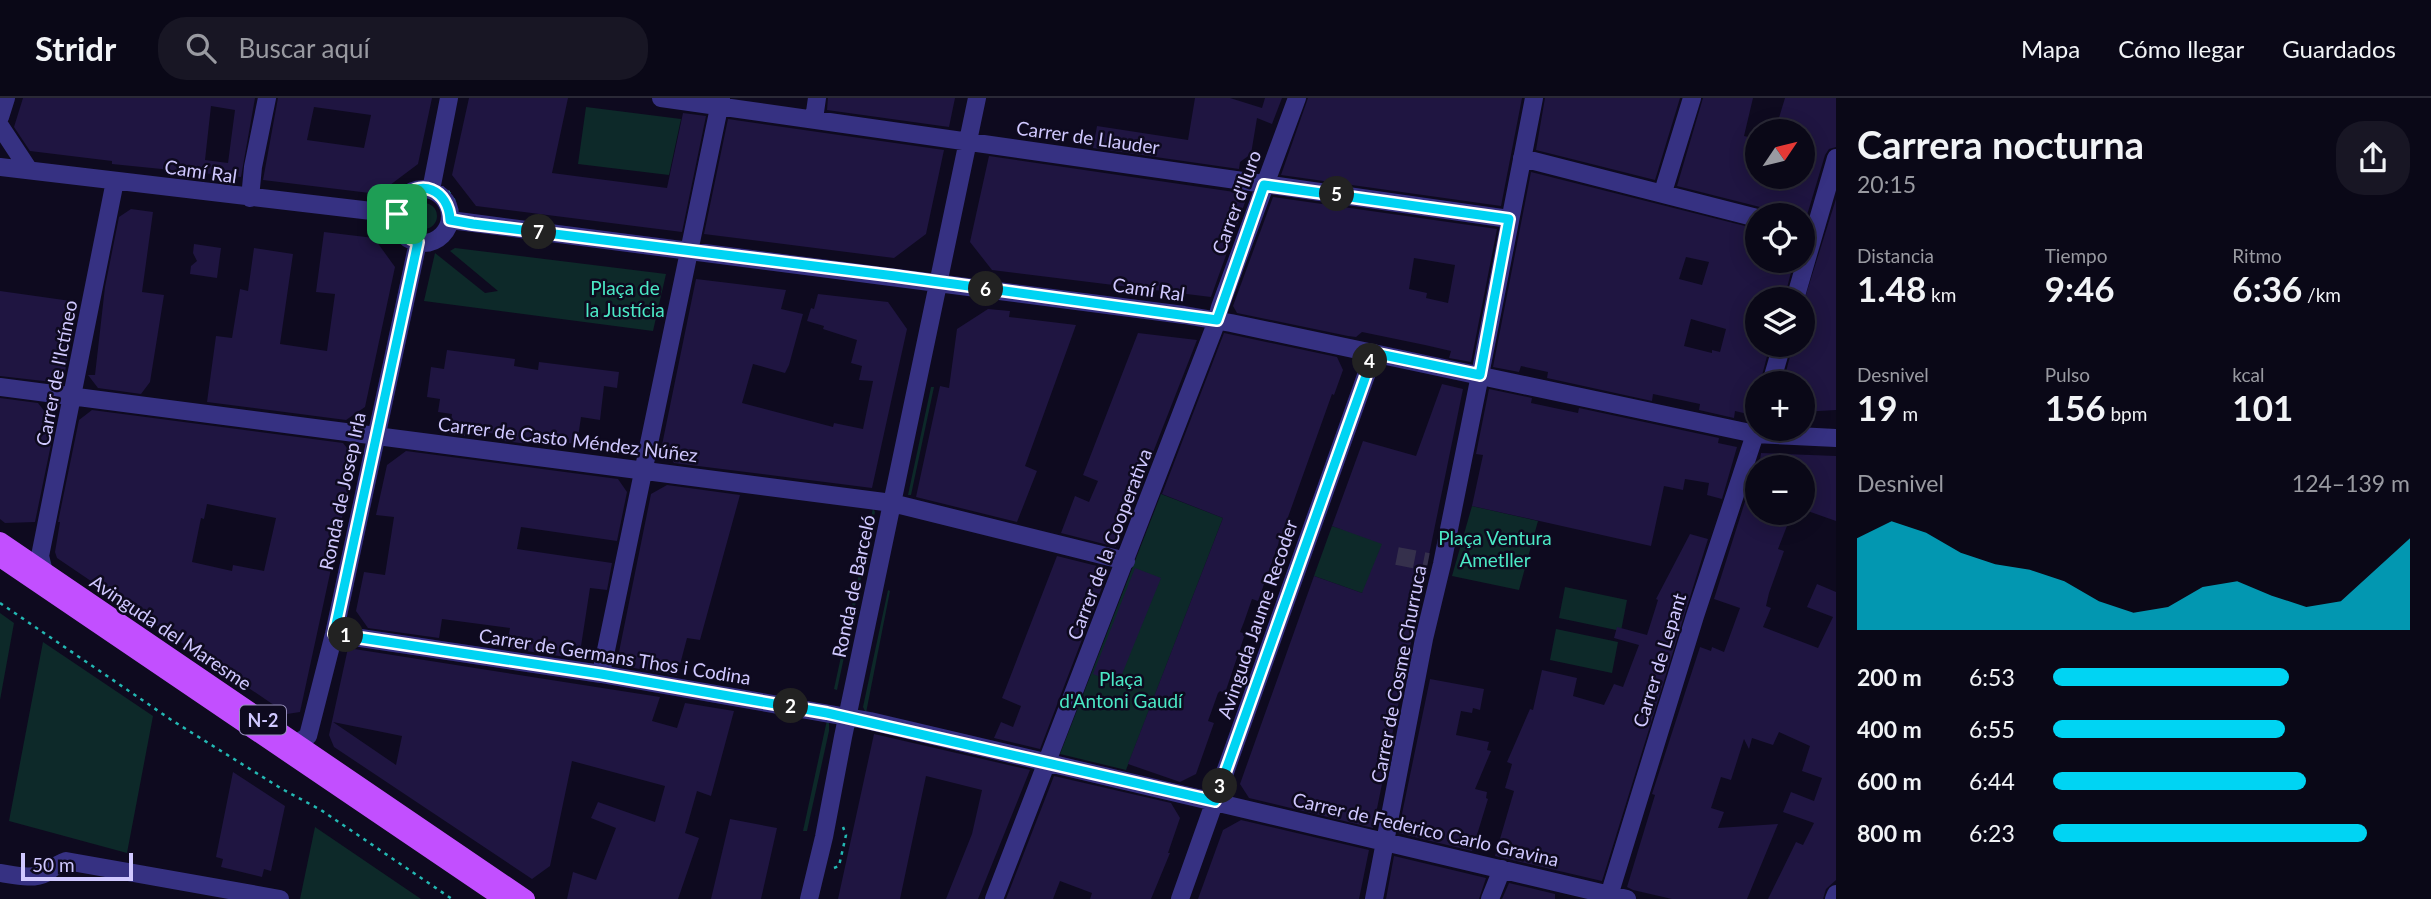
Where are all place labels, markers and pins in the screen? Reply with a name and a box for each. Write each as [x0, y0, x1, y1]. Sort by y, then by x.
pin: 5 [1320, 176, 1354, 212]
pin [367, 184, 427, 244]
pin: 7 [522, 214, 556, 250]
pin: 6 [968, 272, 1004, 306]
pin: 4 [1352, 344, 1388, 378]
pin: 1 [328, 618, 364, 652]
pin: 2 [774, 688, 808, 724]
pin: 3 [1202, 768, 1238, 804]

